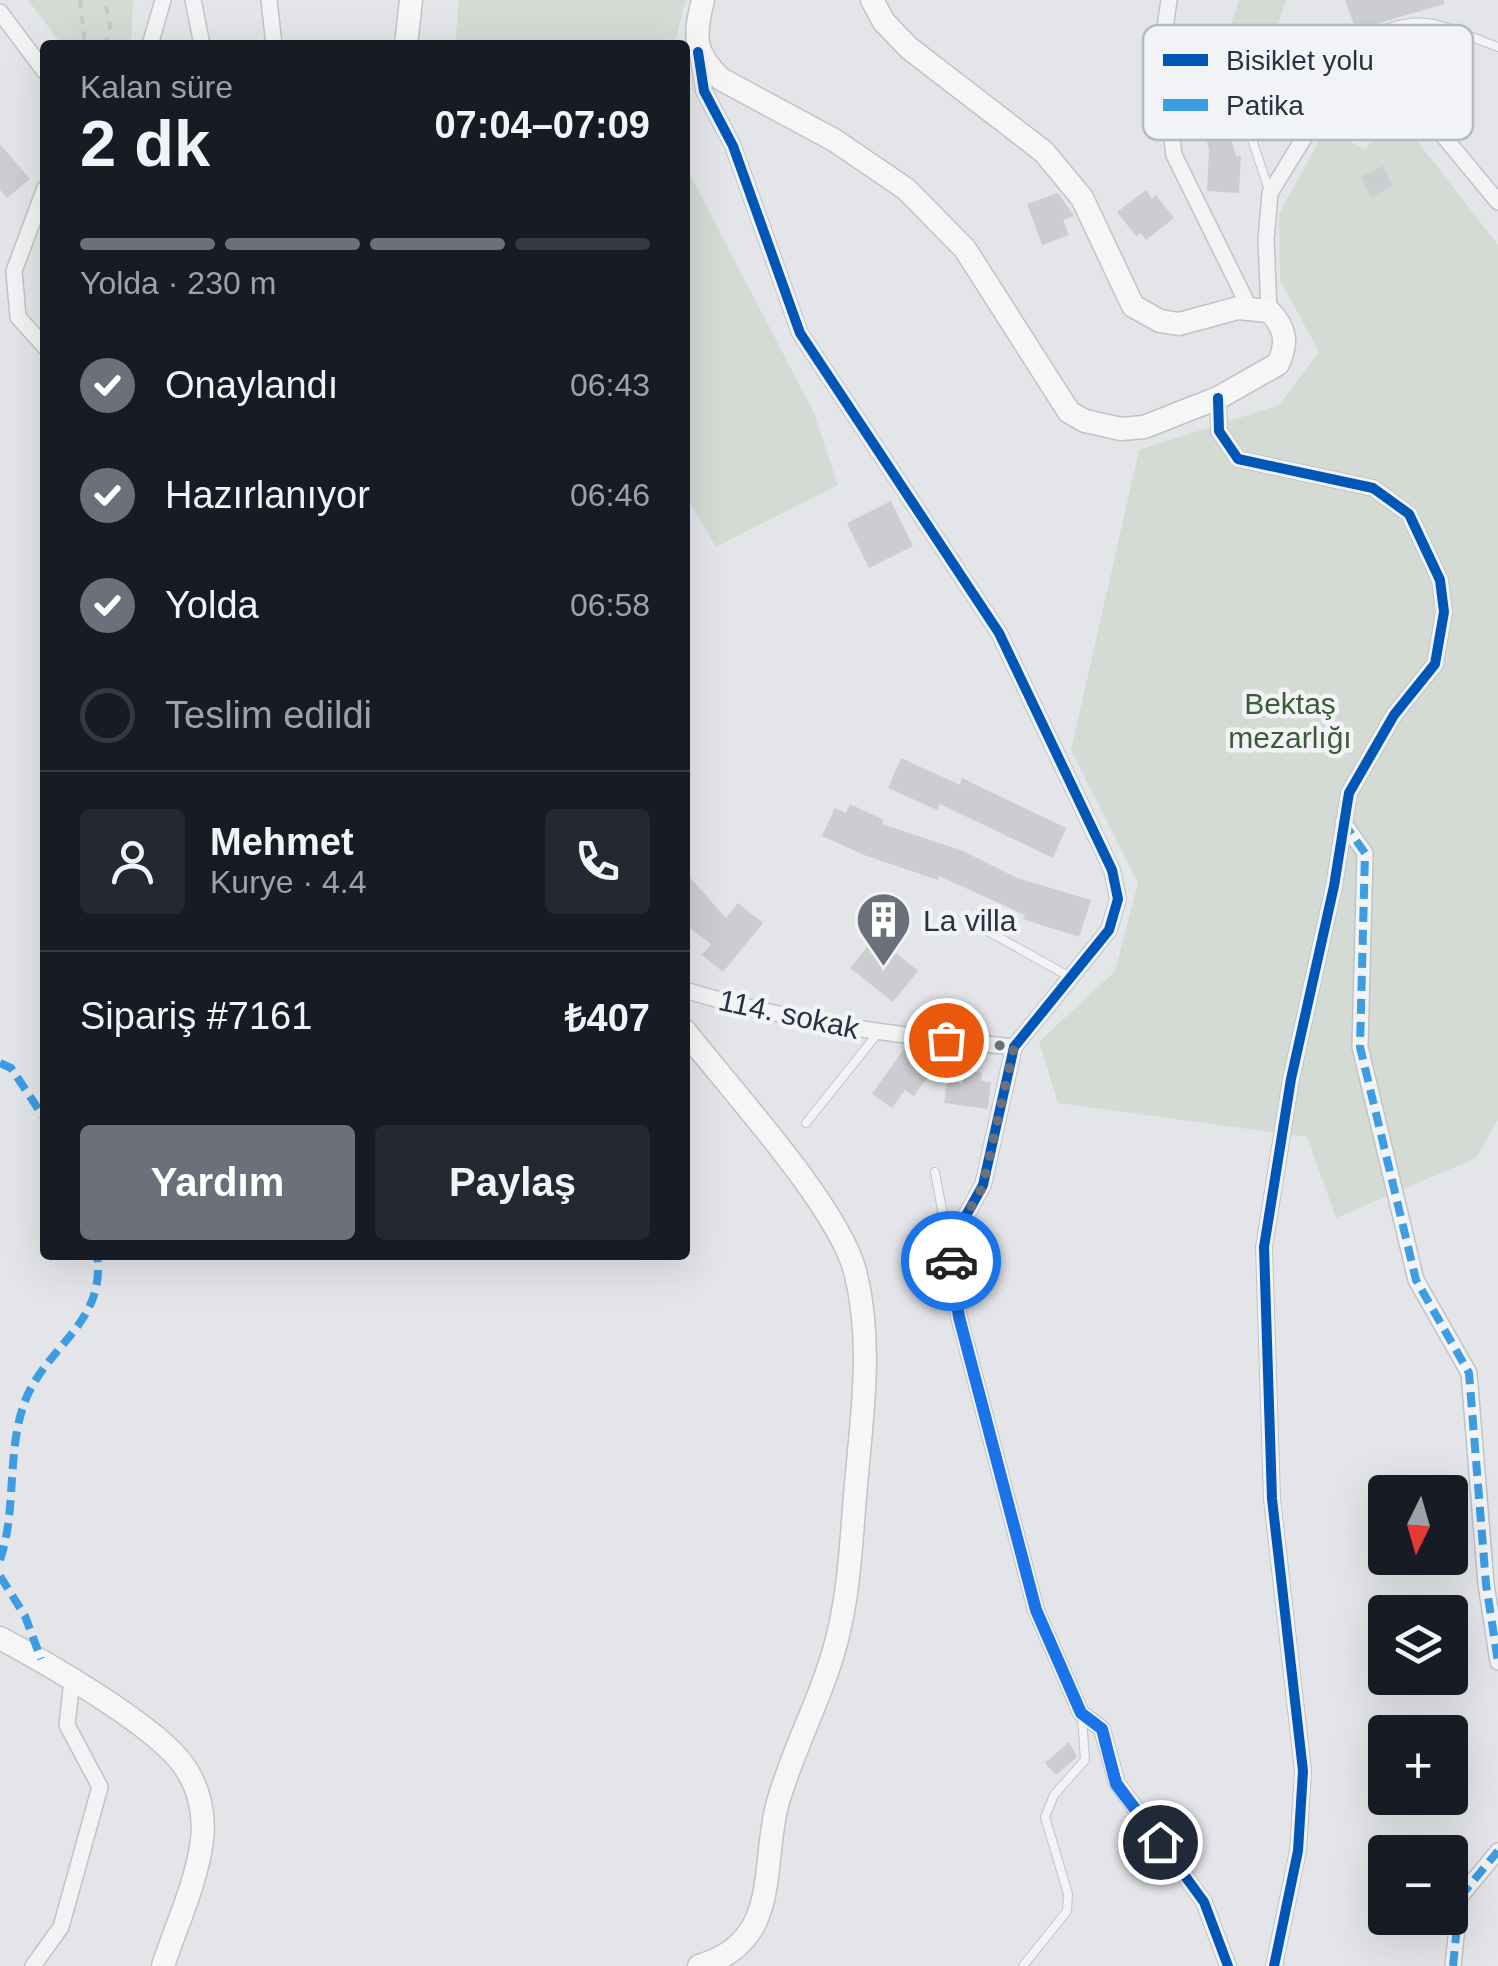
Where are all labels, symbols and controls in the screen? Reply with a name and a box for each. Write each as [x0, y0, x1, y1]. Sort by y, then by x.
legend [1143, 25, 1473, 140]
text: Bisiklet yolu [1226, 45, 1374, 76]
text: Kalan süre [80, 69, 233, 105]
text: Patika [1226, 90, 1304, 121]
text: 07:04–07:09 [434, 104, 650, 146]
text: 2 dk [80, 107, 210, 180]
text: Yolda · 230 m [80, 265, 276, 301]
icon: check [80, 358, 135, 413]
text: Onaylandı [165, 364, 338, 406]
text: 06:43 [570, 367, 650, 403]
icon: check [80, 468, 135, 523]
text: Hazırlanıyor [165, 474, 370, 516]
text: 06:46 [570, 477, 650, 513]
icon: check [80, 578, 135, 633]
text: Yolda [165, 584, 259, 626]
text: 06:58 [570, 587, 650, 623]
park label: Bektaş mezarlığı [1228, 687, 1352, 754]
text: Teslim edildi [165, 694, 372, 736]
button: person [80, 809, 185, 914]
button: phone [545, 809, 650, 914]
text: Mehmet [210, 821, 354, 863]
text: Kurye · 4.4 [210, 864, 367, 900]
building icon: La villa [854, 890, 914, 969]
place label: La villa [923, 904, 1017, 937]
street label: 114. sokak [716, 983, 863, 1045]
text: Sipariş #7161 [80, 995, 312, 1037]
text: ₺407 [565, 997, 650, 1039]
pin [904, 998, 989, 1083]
icon: bag [919, 1013, 974, 1068]
button: Yardım [80, 1125, 355, 1240]
button: Paylaş [375, 1125, 650, 1240]
courier [901, 1211, 1001, 1311]
icon: car [924, 1234, 979, 1289]
north arrow [1368, 1475, 1468, 1575]
map controls [1368, 1475, 1468, 1935]
button: layers [1368, 1595, 1468, 1695]
button: + [1368, 1715, 1468, 1815]
pin [1118, 1800, 1203, 1885]
icon: home [1133, 1815, 1188, 1870]
button: − [1368, 1835, 1468, 1935]

